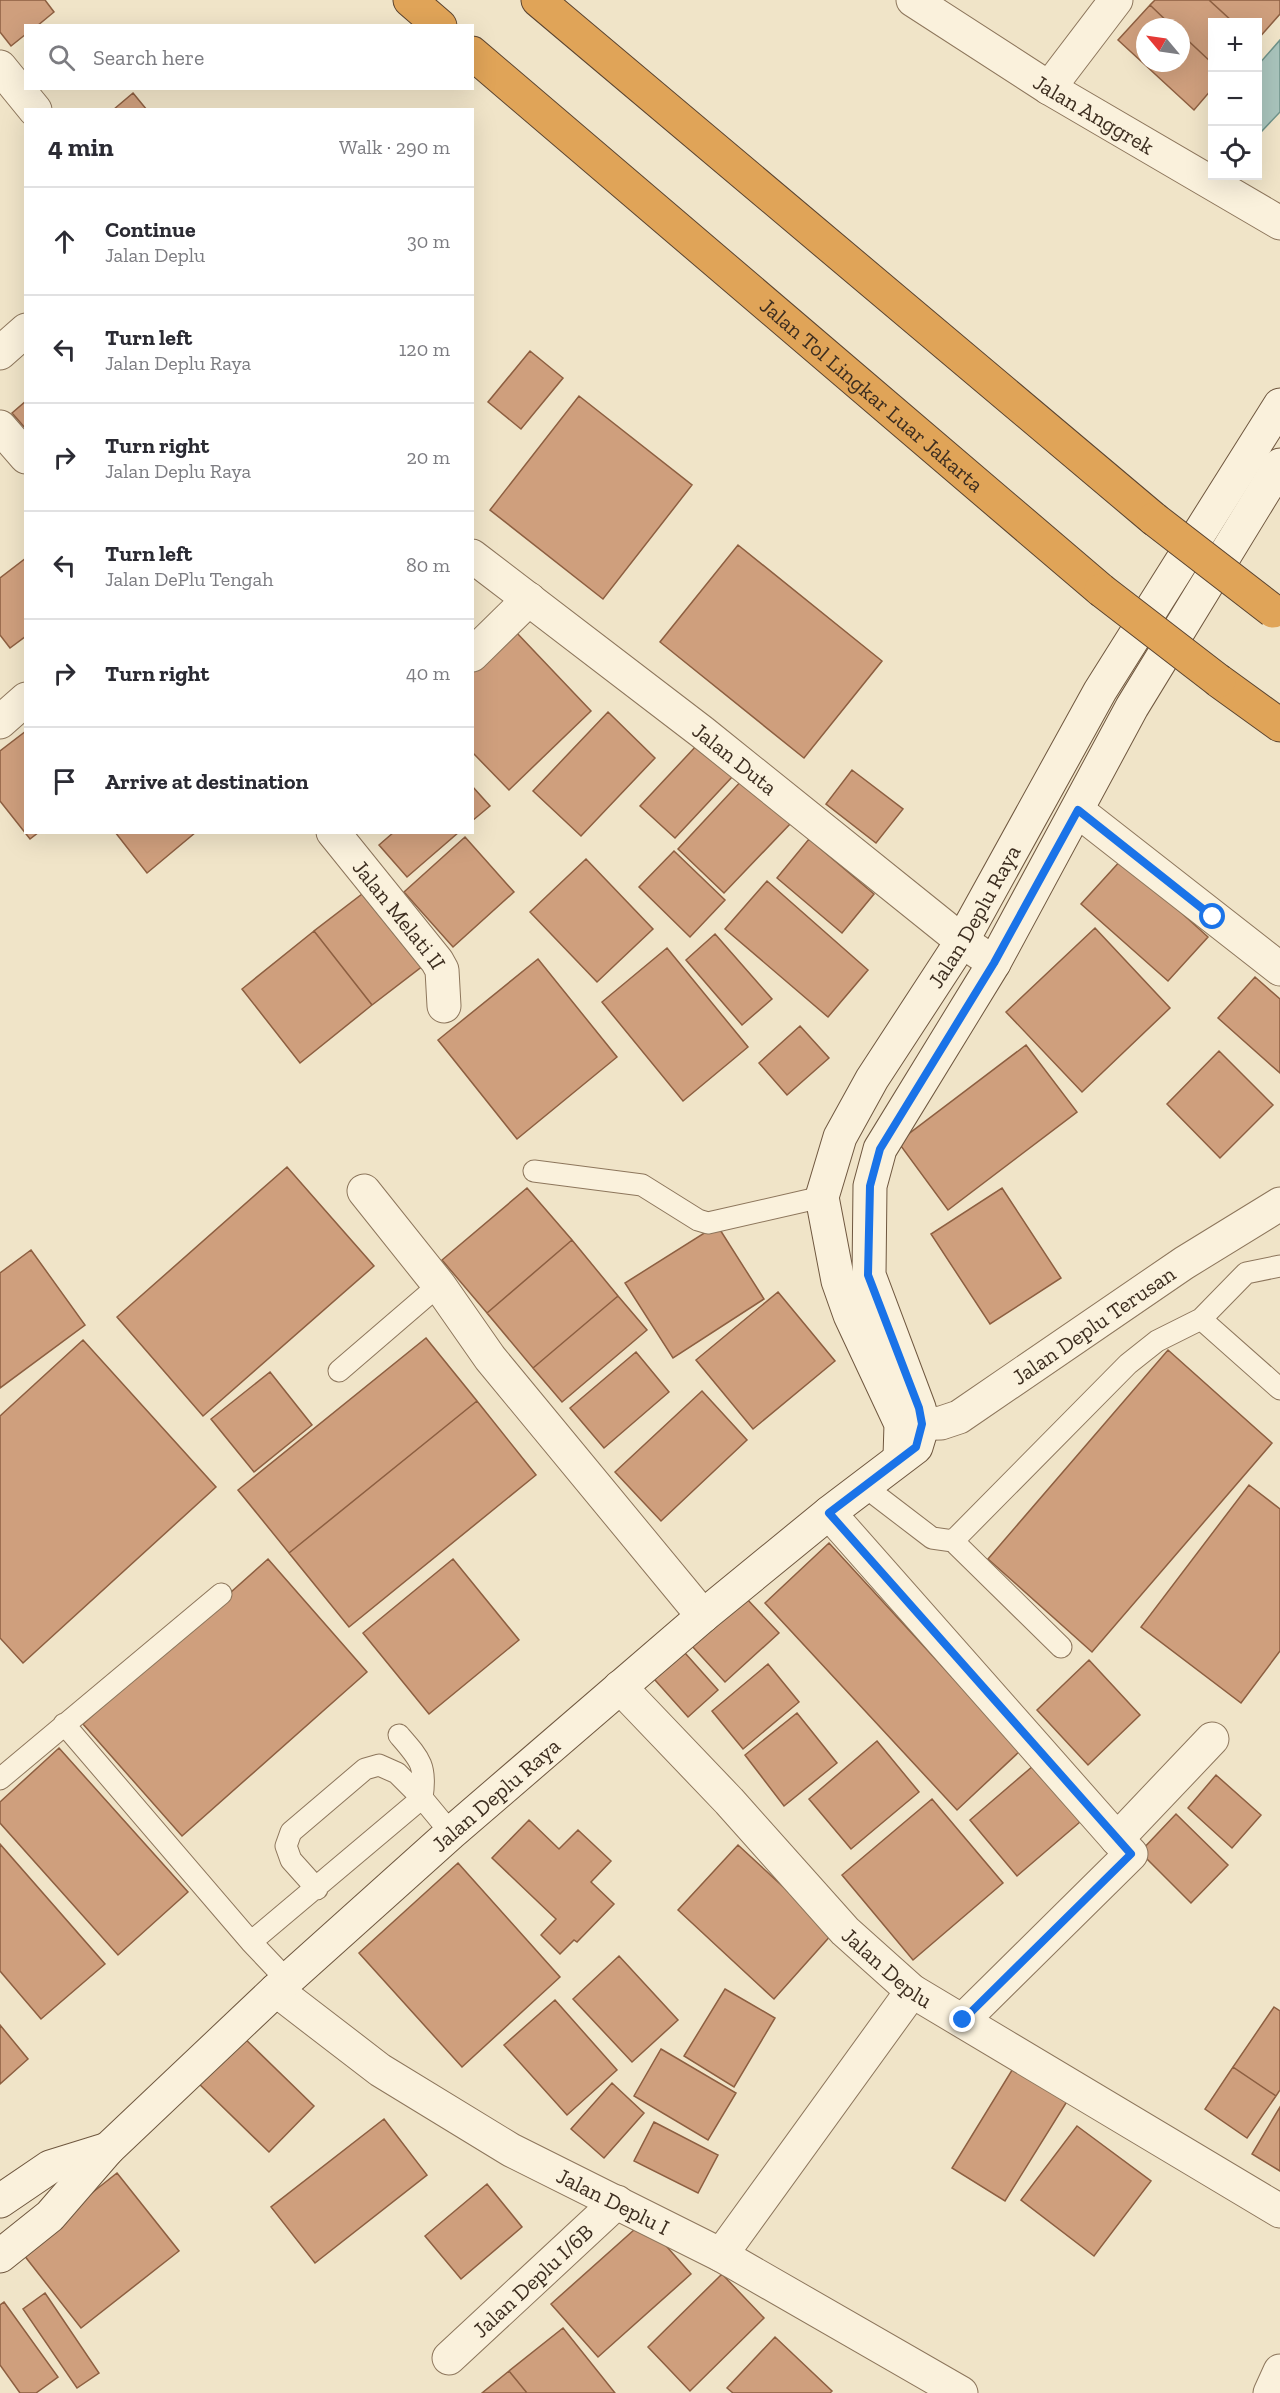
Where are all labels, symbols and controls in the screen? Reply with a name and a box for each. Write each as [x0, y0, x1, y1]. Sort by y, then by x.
north arrow [1136, 18, 1190, 72]
map controls [1208, 18, 1262, 180]
button: + [1208, 18, 1262, 72]
search box [24, 24, 474, 90]
icon: search [45, 41, 78, 74]
text: Search here [93, 44, 204, 71]
street label: Jalan Anggrek [1028, 69, 1159, 161]
button: − [1208, 72, 1262, 126]
button: locate [1208, 126, 1262, 180]
text: 4 min [48, 131, 114, 163]
text: Walk · 290 m [339, 135, 450, 159]
text: Continue [105, 216, 196, 243]
icon: ahead [48, 225, 81, 258]
text: 30 m [407, 229, 450, 253]
text: Jalan Deplu [105, 243, 205, 267]
street label: Jalan Tol Lingkar Luar Jakarta [754, 292, 989, 498]
text: Turn left [105, 324, 192, 351]
icon: left [48, 333, 81, 366]
text: 120 m [399, 337, 450, 361]
text: Jalan Deplu Raya [105, 351, 251, 375]
text: Turn right [105, 432, 209, 459]
icon: right [48, 441, 81, 474]
text: 20 m [406, 445, 450, 469]
text: Jalan Deplu Raya [105, 459, 251, 483]
text: Turn left [105, 540, 192, 567]
icon: left [48, 549, 81, 582]
text: 80 m [406, 553, 450, 577]
text: Jalan DePlu Tengah [105, 567, 273, 591]
icon: right [48, 657, 81, 690]
text: Turn right [105, 660, 209, 687]
text: 40 m [406, 661, 450, 685]
street label: Jalan Duta [687, 717, 783, 801]
icon: arrive [48, 765, 81, 798]
text: Arrive at destination [105, 768, 308, 795]
street label: Jalan Deplu Raya [922, 840, 1027, 993]
street label: Jalan Melati II [347, 854, 452, 974]
route start [1199, 903, 1225, 929]
street label: Jalan Deplu Terusan [1007, 1260, 1181, 1391]
street label: Jalan Deplu Raya [426, 1732, 566, 1858]
street label: Jalan Deplu [836, 1922, 938, 2014]
route end [949, 2006, 975, 2032]
street label: Jalan Deplu I [552, 2162, 674, 2241]
street label: Jalan Deplu I/6B [467, 2218, 599, 2343]

